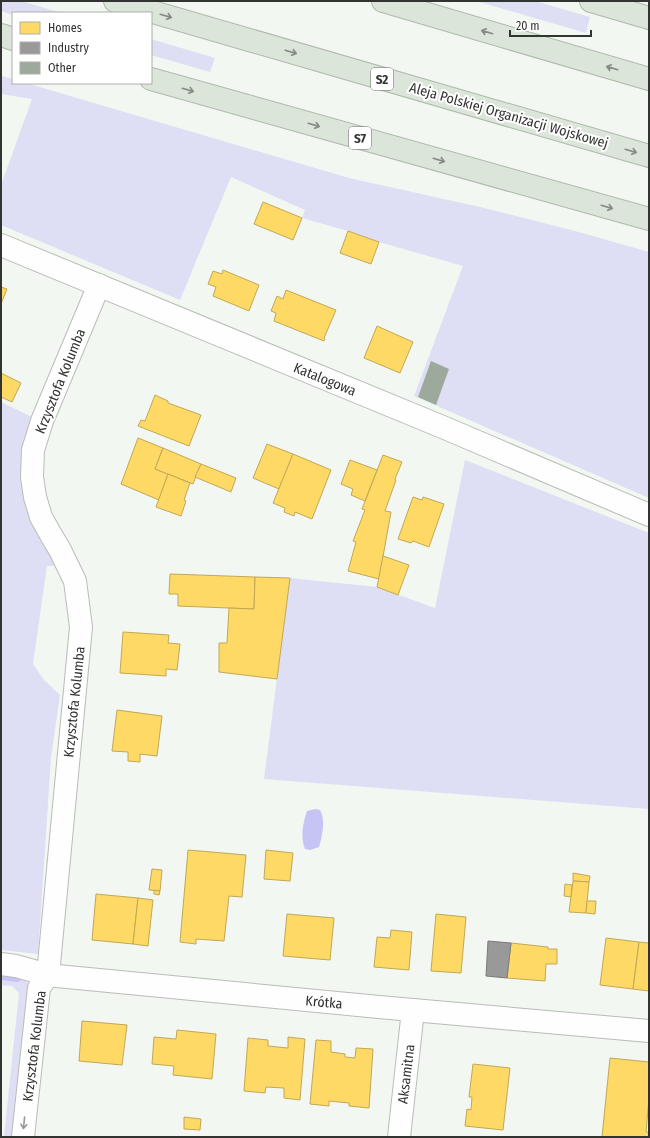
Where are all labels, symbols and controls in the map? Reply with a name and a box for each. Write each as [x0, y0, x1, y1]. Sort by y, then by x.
legend [12, 12, 152, 84]
scale bar [510, 12, 591, 38]
one-way arrow [160, 13, 173, 20]
text: 20 m [516, 19, 540, 33]
text: Homes [48, 21, 82, 35]
one-way arrow [481, 28, 494, 35]
text: Industry [48, 41, 89, 55]
one-way arrow [285, 49, 298, 56]
text: Other [48, 61, 77, 75]
one-way arrow [605, 64, 618, 71]
road number: S2 [371, 68, 393, 90]
street label: Aleja Polskiej Organizacji Wojskowej [407, 79, 610, 152]
one-way arrow [182, 87, 195, 94]
one-way arrow [307, 122, 320, 129]
road number: S7 [349, 127, 371, 149]
one-way arrow [624, 148, 637, 155]
one-way arrow [432, 157, 445, 164]
one-way arrow [600, 204, 613, 211]
street label: Krzysztofa Kolumba [32, 326, 89, 436]
street label: Katalogowa [291, 359, 359, 400]
street label: Krzysztofa Kolumba [60, 645, 89, 759]
street label: Krzysztofa Kolumba [19, 989, 50, 1103]
street label: Krótka [305, 992, 343, 1013]
street label: Aksamitna [394, 1043, 419, 1105]
one-way arrow [20, 1116, 28, 1129]

